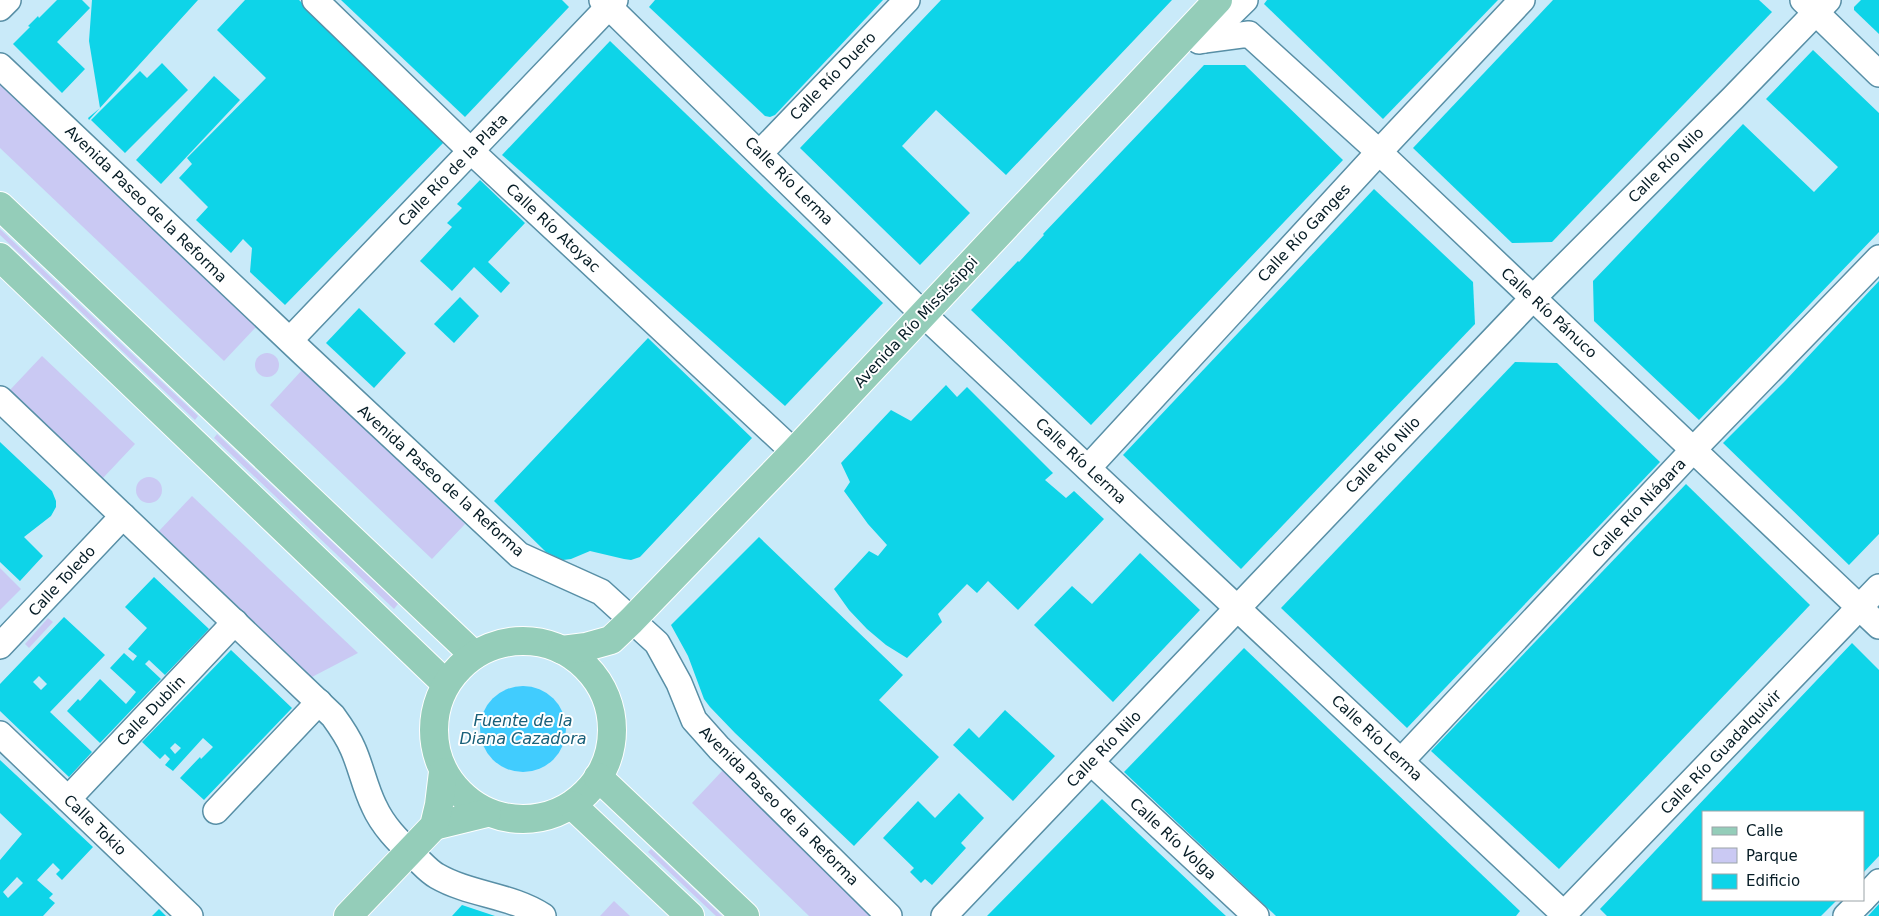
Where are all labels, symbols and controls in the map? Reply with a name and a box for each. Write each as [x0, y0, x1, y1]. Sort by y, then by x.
street label: Calle Río Duero [786, 28, 880, 124]
street label: Calle Río de la Plata [395, 110, 511, 230]
street label: Avenida Paseo de la Reforma [61, 122, 231, 286]
street label: Calle Río Nilo [1625, 124, 1707, 206]
street label: Calle Río Lerma [741, 133, 837, 229]
street label: Calle Río Atoyac [502, 180, 604, 276]
street label: Calle Río Ganges [1254, 180, 1354, 286]
street label: Avenida Río Mississippi [850, 253, 982, 391]
street label: Calle Río Pánuco [1497, 264, 1601, 362]
street label: Avenida Paseo de la Reforma [354, 401, 528, 561]
street label: Calle Río Nilo [1342, 413, 1424, 497]
street label: Calle Río Lerma [1032, 414, 1130, 508]
street label: Calle Río Niágara [1588, 455, 1690, 561]
street label: Calle Toledo [25, 542, 99, 620]
street label: Calle Dublin [113, 672, 189, 750]
street label: Calle Río Guadalquivir [1657, 685, 1786, 818]
street label: Calle Río Lerma [1328, 691, 1426, 785]
street label: Calle Río Nilo [1063, 707, 1145, 791]
water label: Fuente de la Diana Cazadora [459, 711, 587, 748]
street label: Avenida Paseo de la Reforma [696, 723, 862, 889]
street label: Calle Tokio [60, 791, 130, 859]
street label: Calle Río Volga [1126, 794, 1220, 884]
legend [1702, 811, 1864, 901]
text: Calle [1746, 822, 1783, 840]
text: Parque [1746, 847, 1798, 865]
text: Edificio [1746, 872, 1800, 890]

